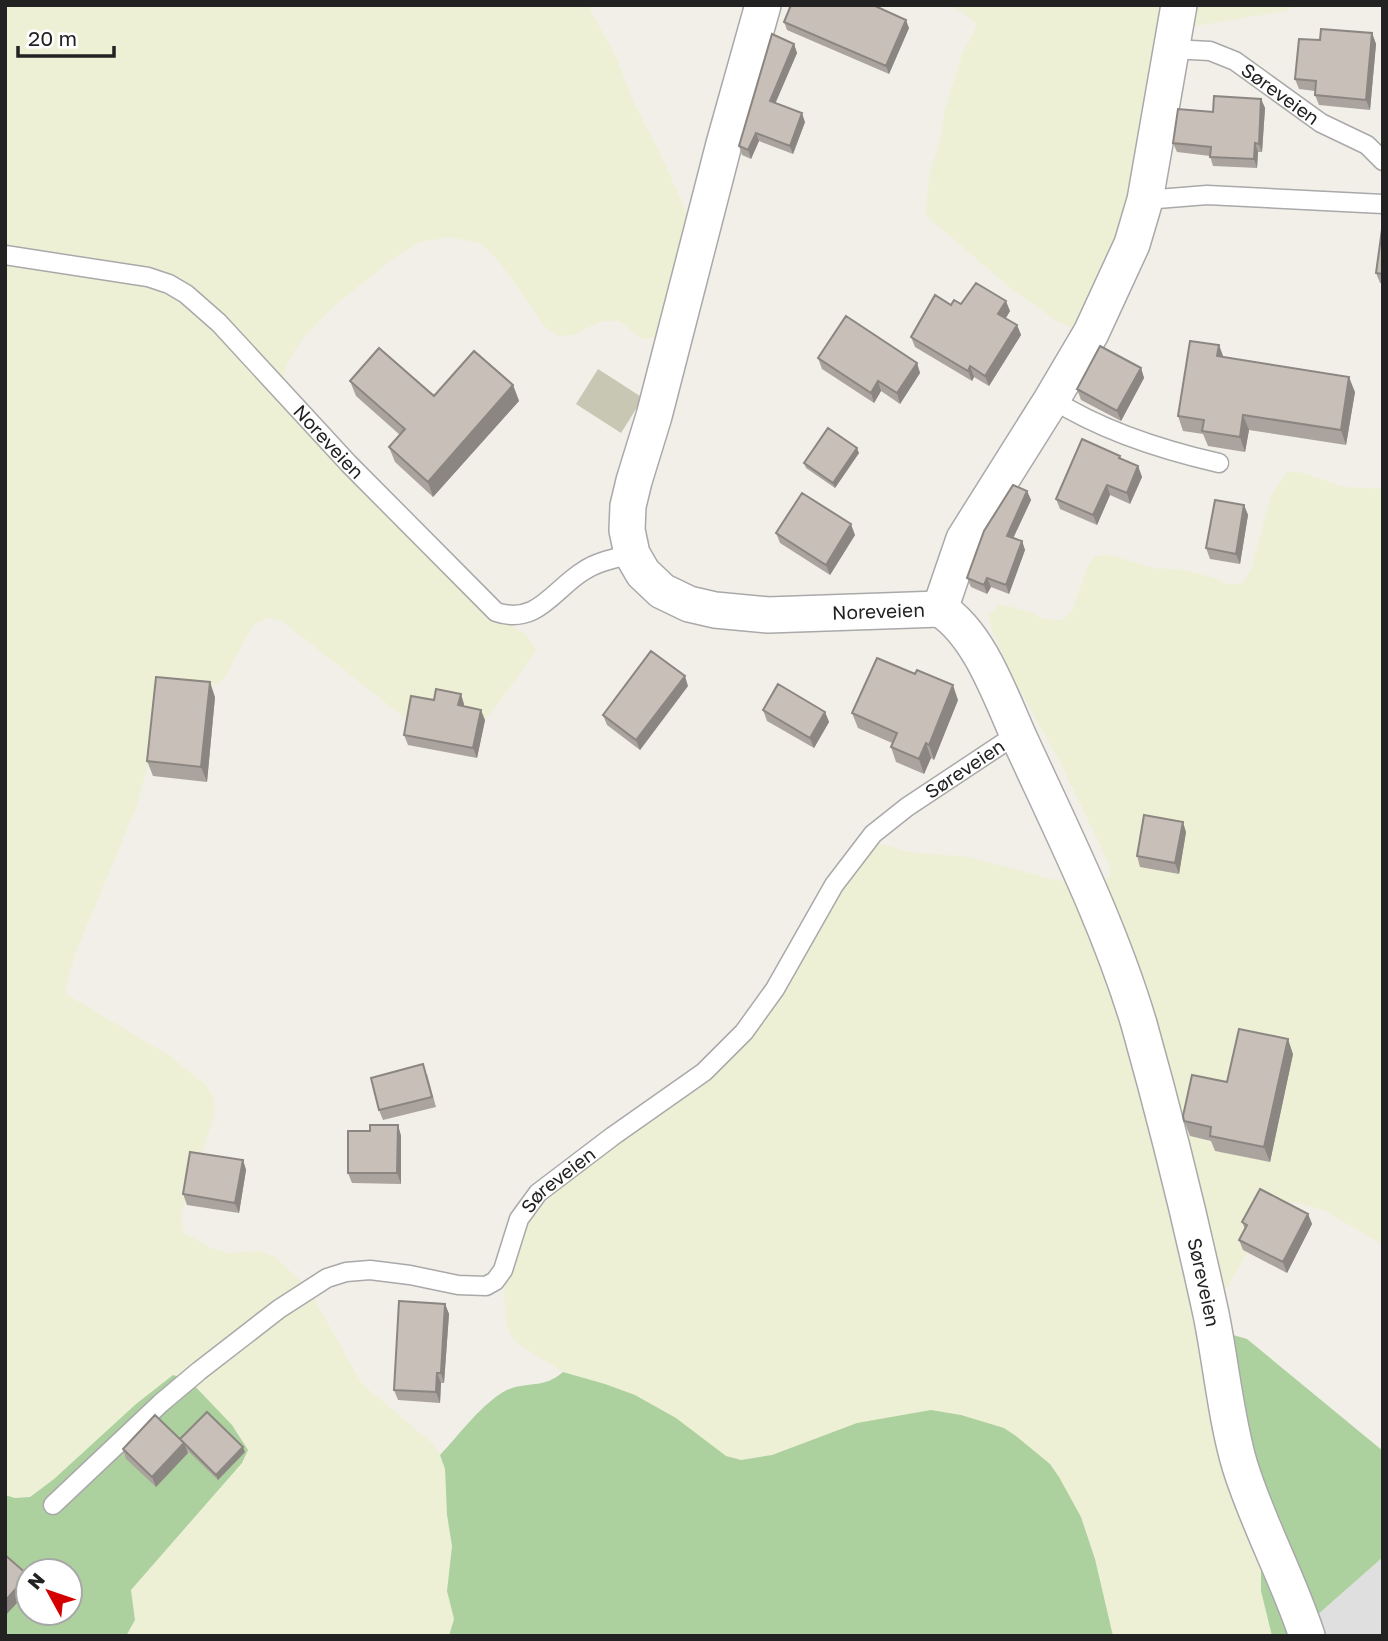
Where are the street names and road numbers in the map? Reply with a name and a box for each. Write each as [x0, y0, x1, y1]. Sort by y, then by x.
street label: Søreveien [1237, 58, 1324, 129]
street label: Noreveien [289, 399, 369, 483]
street label: Noreveien [832, 598, 925, 624]
street label: Søreveien [920, 734, 1009, 803]
street label: Søreveien [515, 1142, 599, 1217]
street label: Søreveien [1183, 1235, 1225, 1328]

